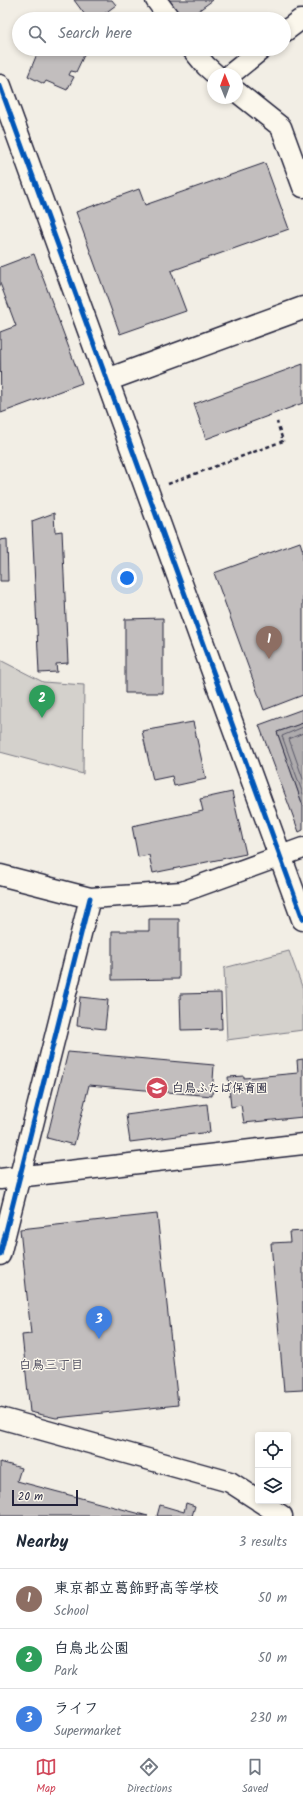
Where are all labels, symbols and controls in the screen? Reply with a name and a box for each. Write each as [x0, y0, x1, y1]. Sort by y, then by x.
search box [12, 12, 291, 56]
text: Search here [58, 22, 132, 46]
icon: search [26, 23, 48, 45]
north arrow [207, 68, 243, 104]
your location [117, 568, 137, 588]
pin: 1 [256, 626, 282, 659]
pin: 2 [29, 685, 55, 718]
school or university icon: 白鳥ふたば保育園 [144, 1075, 170, 1101]
place label: 白鳥ふたば保育園 [172, 1079, 268, 1098]
pin: 3 [86, 1306, 112, 1339]
district label: 白鳥三丁目 [18, 1355, 84, 1376]
map controls [255, 1432, 291, 1504]
button: locate [255, 1432, 291, 1468]
button: layers [255, 1468, 291, 1504]
scale bar [12, 1488, 78, 1507]
text: 20 m [18, 1488, 43, 1506]
text: Nearby [16, 1529, 68, 1556]
text: 3 results [239, 1532, 287, 1553]
text: 東京都立葛飾野高等学校 [54, 1577, 219, 1601]
text: 1 [27, 1588, 31, 1609]
text: 50 m [258, 1588, 287, 1609]
text: School [54, 1601, 89, 1622]
text: 白鳥北公園 [54, 1637, 129, 1661]
text: 2 [25, 1648, 33, 1669]
text: 50 m [258, 1648, 287, 1669]
text: Park [54, 1661, 78, 1682]
text: ライフ [54, 1697, 99, 1721]
text: 3 [25, 1708, 33, 1729]
text: 230 m [250, 1708, 287, 1729]
text: Supermarket [54, 1721, 121, 1742]
tab: Map [35, 1756, 57, 1798]
tab: Directions [127, 1756, 172, 1798]
tab: Saved [242, 1756, 268, 1798]

